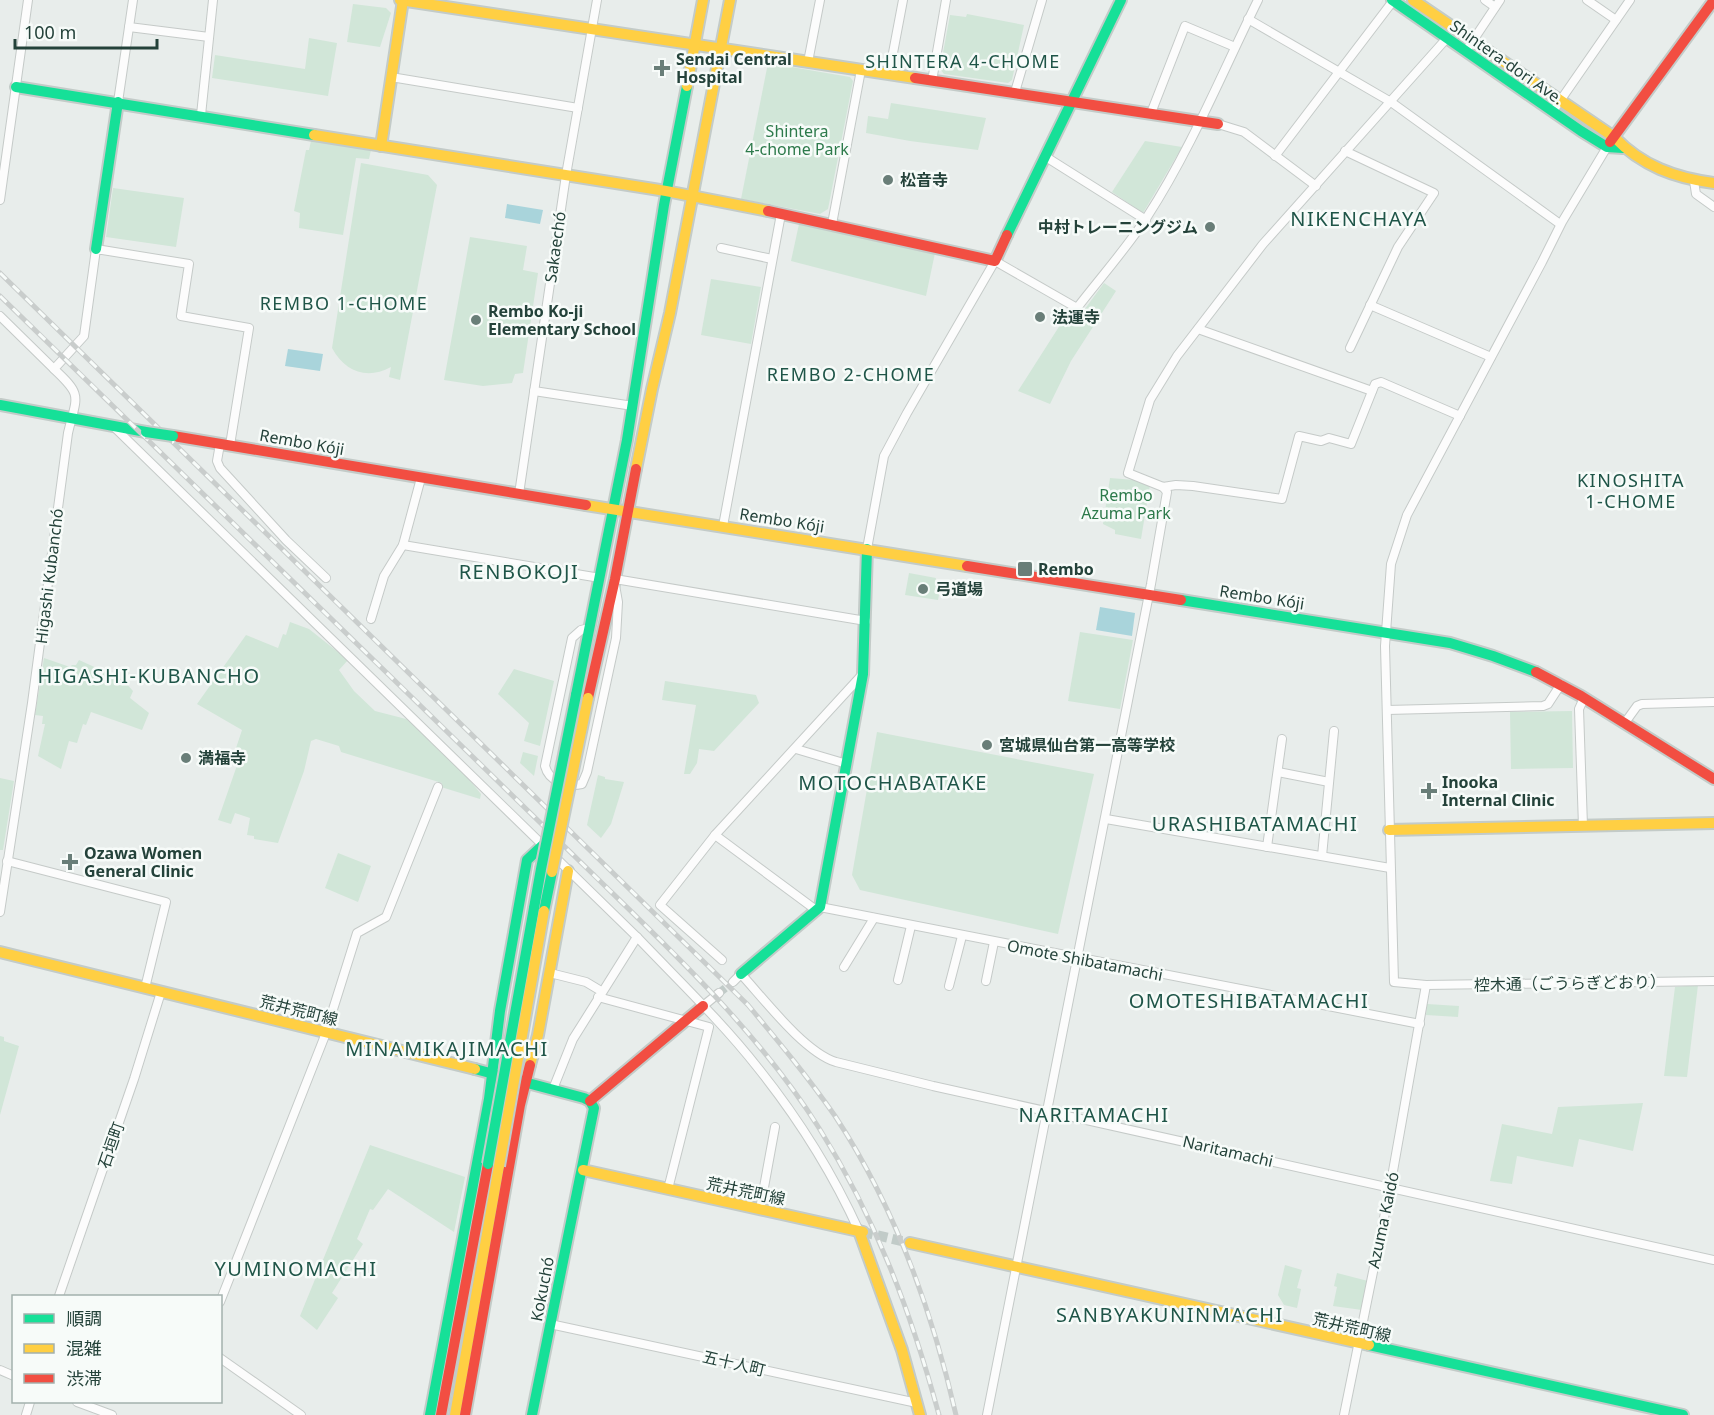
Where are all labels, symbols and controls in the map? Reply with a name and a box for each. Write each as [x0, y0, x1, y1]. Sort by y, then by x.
scale bar [15, 12, 158, 50]
street label: Shintera-dori Ave. [1446, 15, 1568, 109]
text: 100 m [24, 20, 76, 44]
place label: Sendai Central Hospital [676, 48, 792, 88]
district label: SHINTERA 4-CHOME [865, 49, 1061, 73]
marker: Sendai Central Hospital [653, 59, 671, 77]
park label: Shintera 4-chome Park [745, 120, 849, 160]
place label: 松音寺 [900, 169, 948, 191]
marker: 松音寺 [881, 173, 895, 187]
district label: NIKENCHAYA [1290, 205, 1428, 232]
street label: Sakaechó [539, 210, 571, 284]
place label: 中村トレーニングジム [1038, 216, 1198, 238]
marker: 中村トレーニングジム [1203, 220, 1217, 234]
district label: REMBO 1-CHOME [260, 291, 428, 315]
place label: Rembo Ko-ji Elementary School [488, 300, 636, 340]
place label: 法運寺 [1052, 306, 1100, 328]
marker: 法運寺 [1033, 310, 1047, 324]
marker: Rembo Ko-ji Elementary School [469, 313, 483, 327]
district label: REMBO 2-CHOME [767, 362, 935, 386]
street label: Rembo Kóji [258, 424, 346, 460]
district label: KINOSHITA 1-CHOME [1577, 468, 1685, 513]
park label: Rembo Azuma Park [1081, 484, 1171, 524]
street label: Rembo Kóji [738, 502, 826, 538]
street label: Higashi Kubanchó [30, 507, 68, 645]
district label: RENBOKOJI [459, 558, 579, 585]
place label: Rembo [1038, 558, 1094, 580]
marker: Rembo [1016, 560, 1034, 578]
place label: 弓道場 [935, 578, 983, 600]
street label: Rembo Kóji [1218, 579, 1306, 615]
marker: 弓道場 [916, 582, 930, 596]
district label: HIGASHI-KUBANCHO [37, 662, 261, 689]
place label: 宮城県仙台第一高等学校 [999, 734, 1175, 756]
marker: 宮城県仙台第一高等学校 [980, 738, 994, 752]
place label: 満福寺 [198, 747, 246, 769]
marker: 満福寺 [179, 751, 193, 765]
district label: MOTOCHABATAKE [798, 769, 988, 796]
place label: Inooka Internal Clinic [1442, 771, 1554, 811]
marker: Inooka Internal Clinic [1420, 782, 1438, 800]
district label: URASHIBATAMACHI [1152, 810, 1358, 837]
place label: Ozawa Women General Clinic [84, 842, 202, 882]
marker: Ozawa Women General Clinic [61, 853, 79, 871]
street label: Omote Shibatamachi [1005, 934, 1165, 986]
street label: 椌木通（ごうらぎどおり） [1474, 970, 1666, 996]
district label: OMOTESHIBATAMACHI [1129, 987, 1369, 1014]
street label: 荒井荒町線 [258, 990, 340, 1030]
district label: MINAMIKAJIMACHI [345, 1035, 549, 1062]
district label: NARITAMACHI [1019, 1101, 1169, 1128]
street label: 石垣町 [93, 1119, 129, 1171]
street label: Naritamachi [1181, 1130, 1275, 1172]
street label: Azuma Kaidó [1362, 1170, 1404, 1270]
street label: 荒井荒町線 [705, 1172, 787, 1210]
district label: YUMINOMACHI [215, 1255, 377, 1282]
street label: Kokuchó [525, 1255, 559, 1323]
legend [12, 1295, 222, 1403]
district label: SANBYAKUNINMACHI [1056, 1301, 1284, 1328]
text: 順調 [66, 1306, 102, 1330]
street label: 荒井荒町線 [1311, 1307, 1393, 1347]
text: 混雑 [66, 1336, 102, 1360]
street label: 五十人町 [700, 1345, 768, 1381]
text: 渋滞 [66, 1366, 102, 1390]

